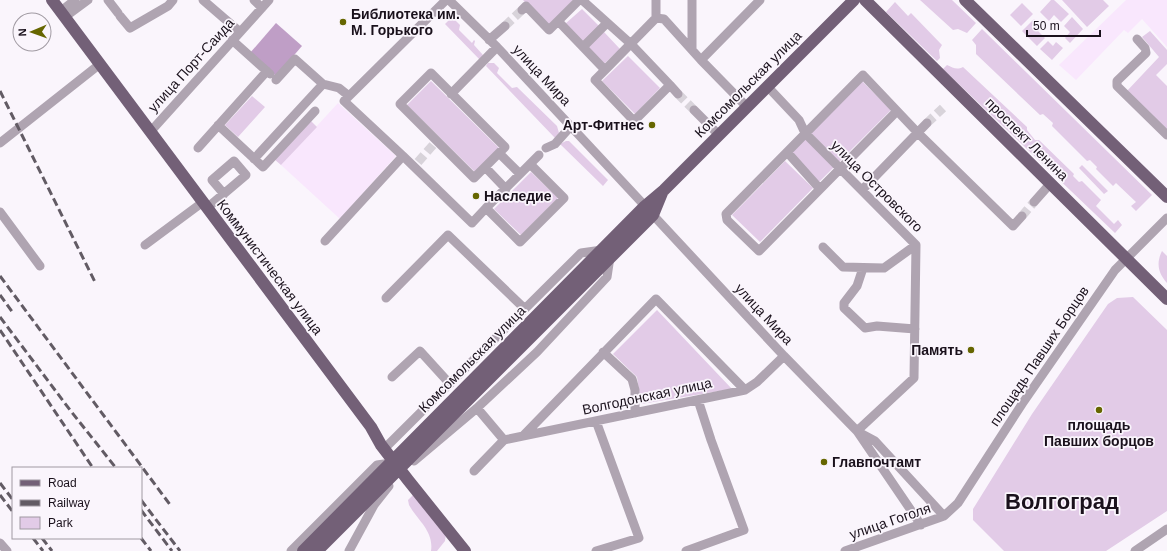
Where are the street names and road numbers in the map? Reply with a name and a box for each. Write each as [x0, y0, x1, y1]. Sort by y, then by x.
street label: улица Порт-Саида [145, 15, 237, 115]
street label: Комсомольская улица [691, 27, 805, 141]
street label: улица Мира [510, 41, 574, 109]
street label: проспект Ленина [982, 94, 1072, 184]
street label: улица Островского [828, 137, 926, 235]
street label: Коммунистическая улица [214, 196, 326, 338]
street label: улица Мира [732, 280, 796, 348]
street label: площадь Павших Борцов [986, 283, 1092, 429]
street label: Комсомольская улица [415, 302, 529, 416]
street label: Волгодонская улица [581, 374, 713, 418]
street label: улица Гоголя [847, 500, 933, 542]

